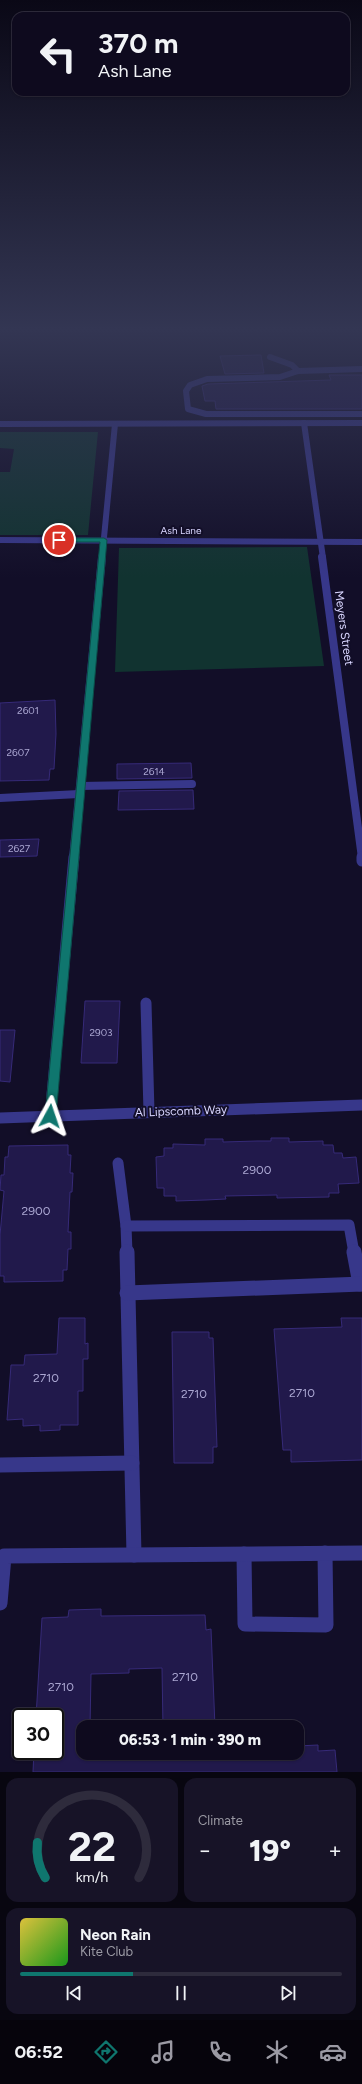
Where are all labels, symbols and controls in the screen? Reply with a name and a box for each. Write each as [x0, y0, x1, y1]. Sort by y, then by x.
text: 370 m [98, 26, 178, 60]
icon: left [32, 28, 84, 80]
text: Ash Lane [98, 60, 171, 82]
pin [42, 523, 76, 557]
street label: Ash Lane [161, 524, 202, 537]
icon: arrive [48, 529, 70, 551]
street label: Meyers Street [332, 590, 356, 667]
house number: 2601 [17, 704, 39, 717]
house number: 2607 [6, 746, 30, 759]
house number: 2614 [143, 765, 165, 778]
house number: 2627 [8, 842, 31, 855]
house number: 2903 [89, 1026, 113, 1039]
position arrow [29, 1095, 71, 1137]
street label: Al Lipscomb Way [135, 1102, 228, 1120]
house number: 2900 [243, 1163, 272, 1177]
house number: 2900 [22, 1204, 51, 1218]
house number: 2710 [33, 1371, 59, 1385]
house number: 2710 [289, 1386, 315, 1400]
house number: 2710 [181, 1387, 207, 1401]
house number: 2710 [172, 1670, 198, 1684]
house number: 2710 [48, 1680, 74, 1694]
speed limit sign: 30 [12, 1708, 64, 1760]
text: 06:53 · 1 min · 390 m [119, 1731, 261, 1749]
text: Climate [198, 1813, 243, 1828]
text: 22 [68, 1821, 116, 1871]
text: 19° [249, 1832, 291, 1869]
text: − [198, 1837, 212, 1864]
text: + [328, 1837, 342, 1864]
text: km/h [76, 1868, 108, 1886]
text: Neon Rain [80, 1926, 151, 1944]
text: Kite Club [80, 1944, 133, 1959]
icon: previous [63, 1982, 85, 2004]
icon: pause [170, 1982, 192, 2004]
icon: next [277, 1982, 299, 2004]
icon: directions [92, 2038, 120, 2066]
icon: music [149, 2038, 177, 2066]
icon: phone [206, 2038, 234, 2066]
icon: climate [263, 2038, 291, 2066]
icon: car [319, 2038, 347, 2066]
text: 06:52 [14, 2041, 63, 2063]

